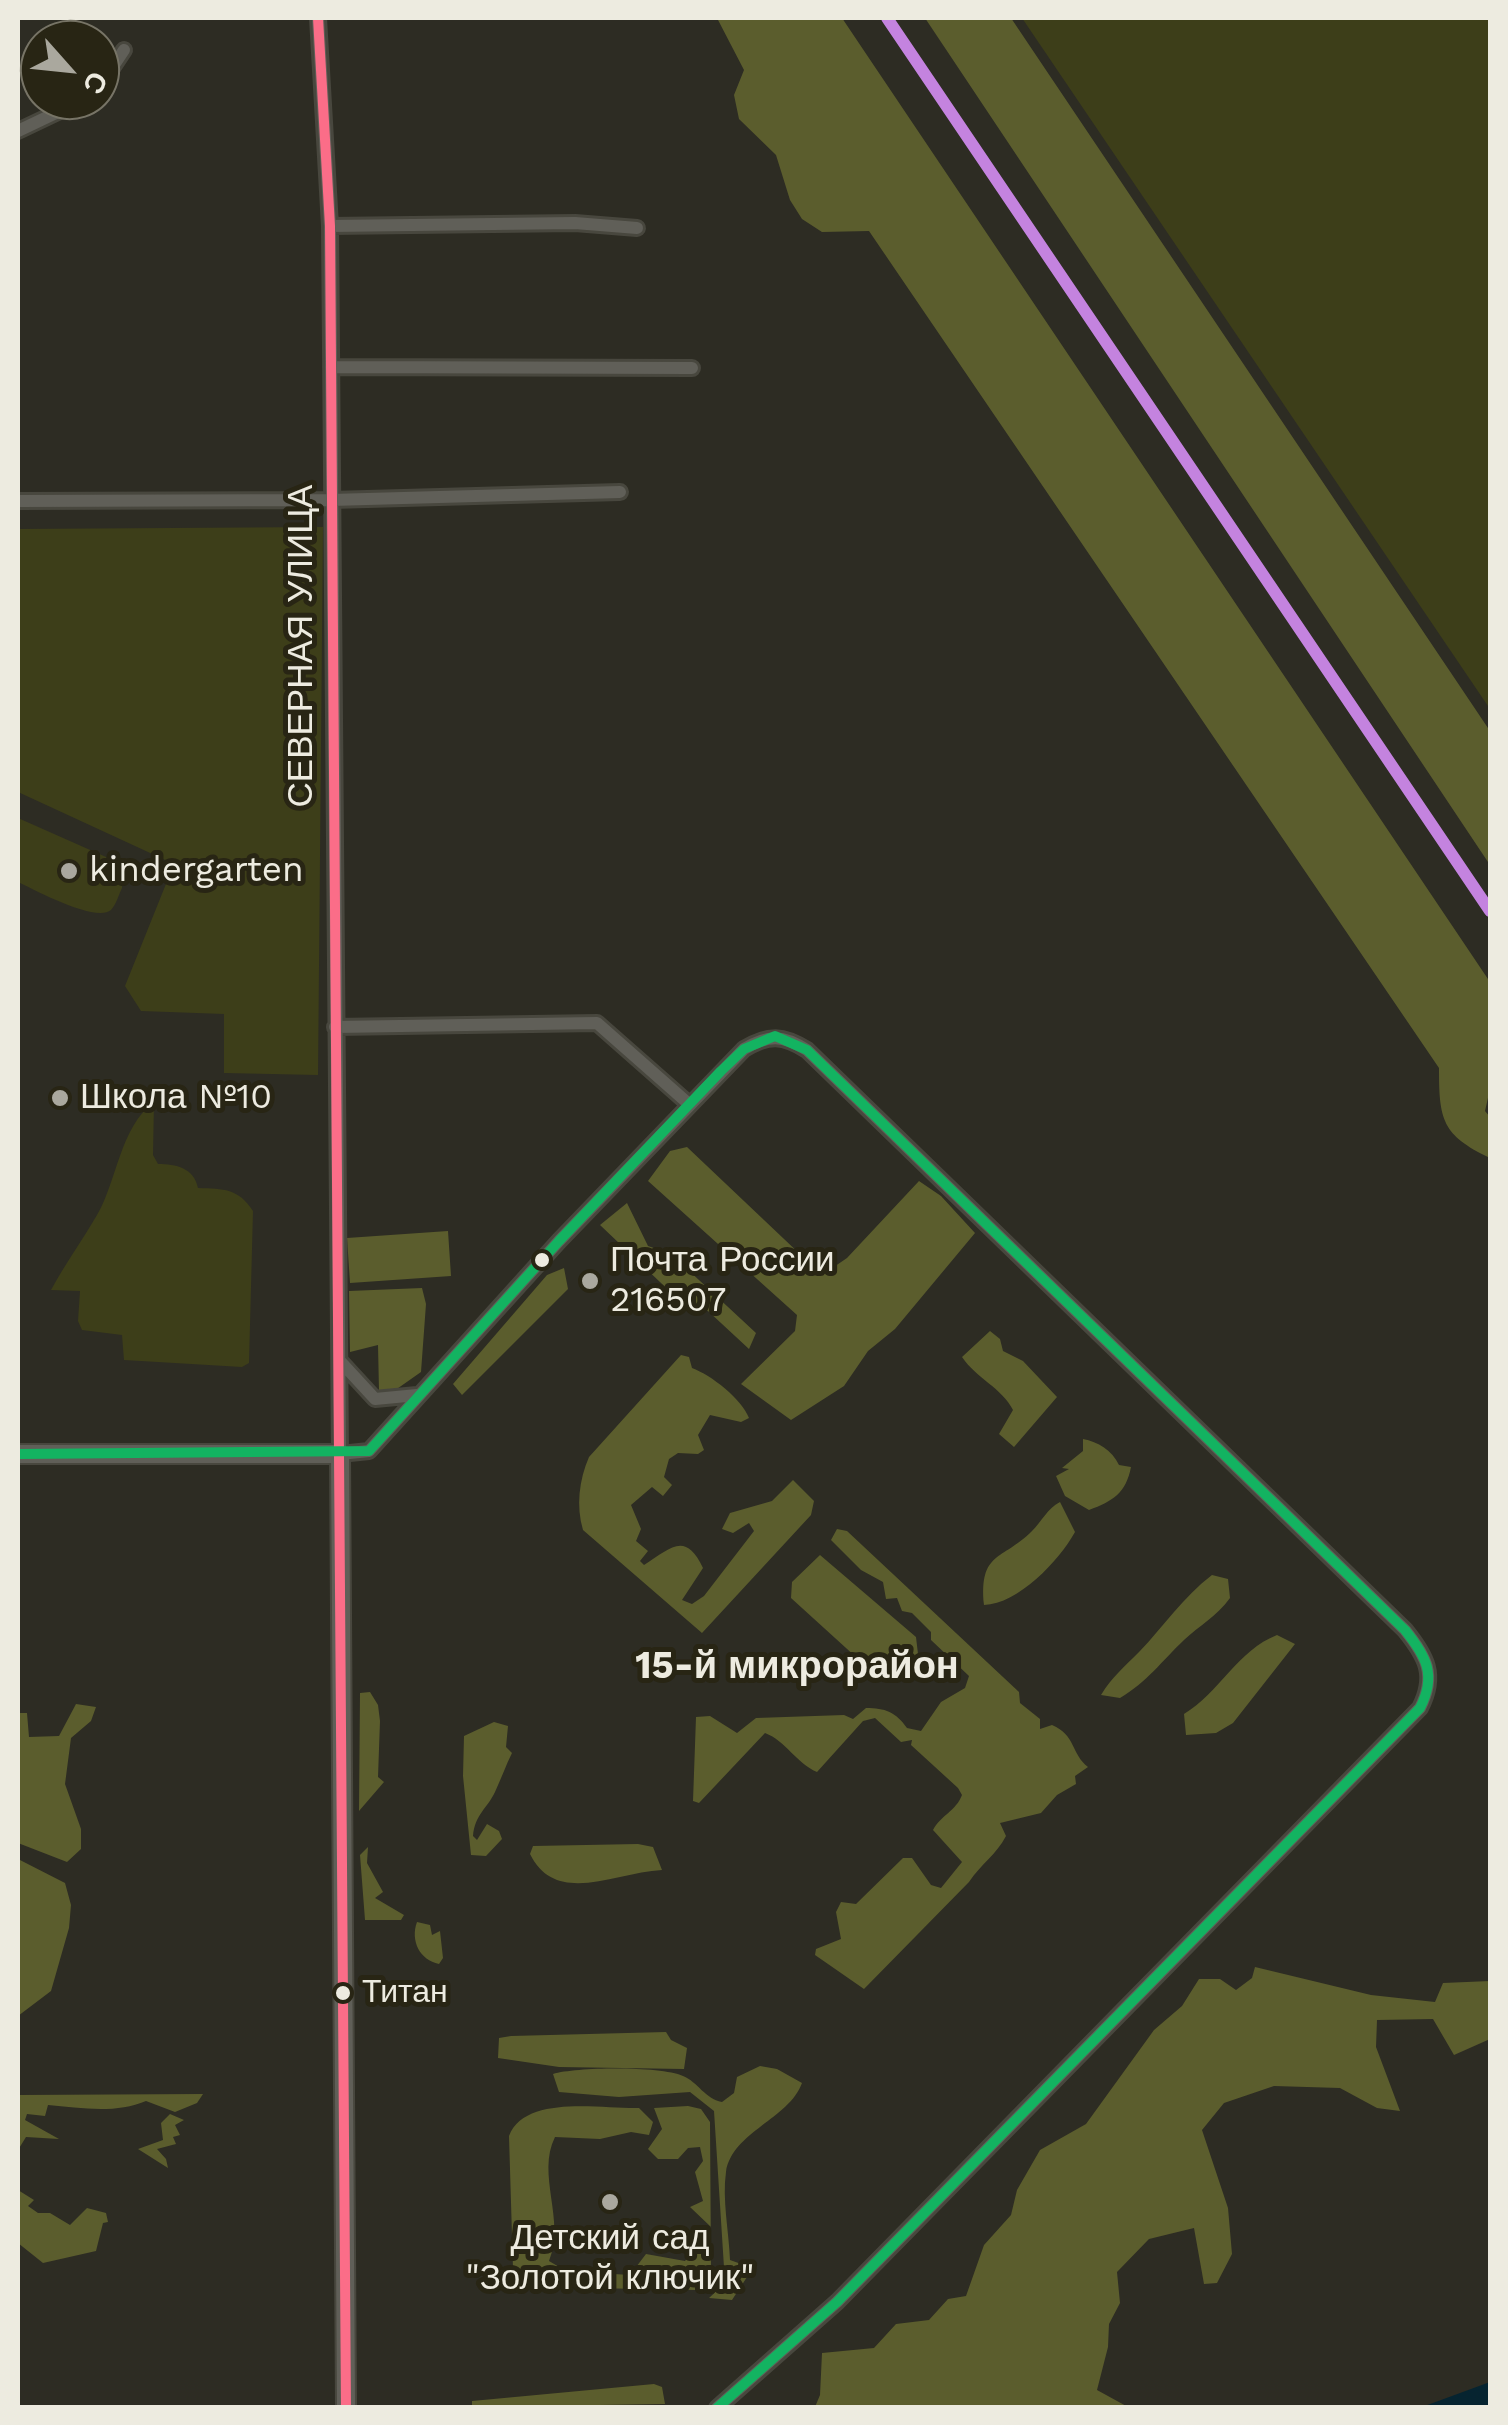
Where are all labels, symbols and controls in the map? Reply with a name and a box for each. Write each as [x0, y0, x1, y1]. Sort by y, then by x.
north arrow [20, 20, 120, 120]
text: С [76, 66, 115, 99]
street label: СЕВЕРНАЯ УЛИЦА [281, 485, 323, 807]
place label: kindergarten [89, 850, 304, 892]
marker: kindergarten [58, 860, 80, 882]
place label: Школа №10 [80, 1077, 272, 1119]
marker: Школа №10 [49, 1087, 71, 1109]
place label: Почта России 216507 [610, 1240, 834, 1322]
unlabelled marker [532, 1250, 552, 1270]
marker: Почта России 216507 [579, 1270, 601, 1292]
district label: 15-й микрорайон [635, 1644, 959, 1690]
place label: Титан [362, 1974, 448, 2012]
marker: Титан [333, 1983, 353, 2003]
marker: Детский сад "Золотой ключик" [599, 2191, 621, 2213]
place label: Детский сад "Золотой ключик" [466, 2218, 754, 2300]

